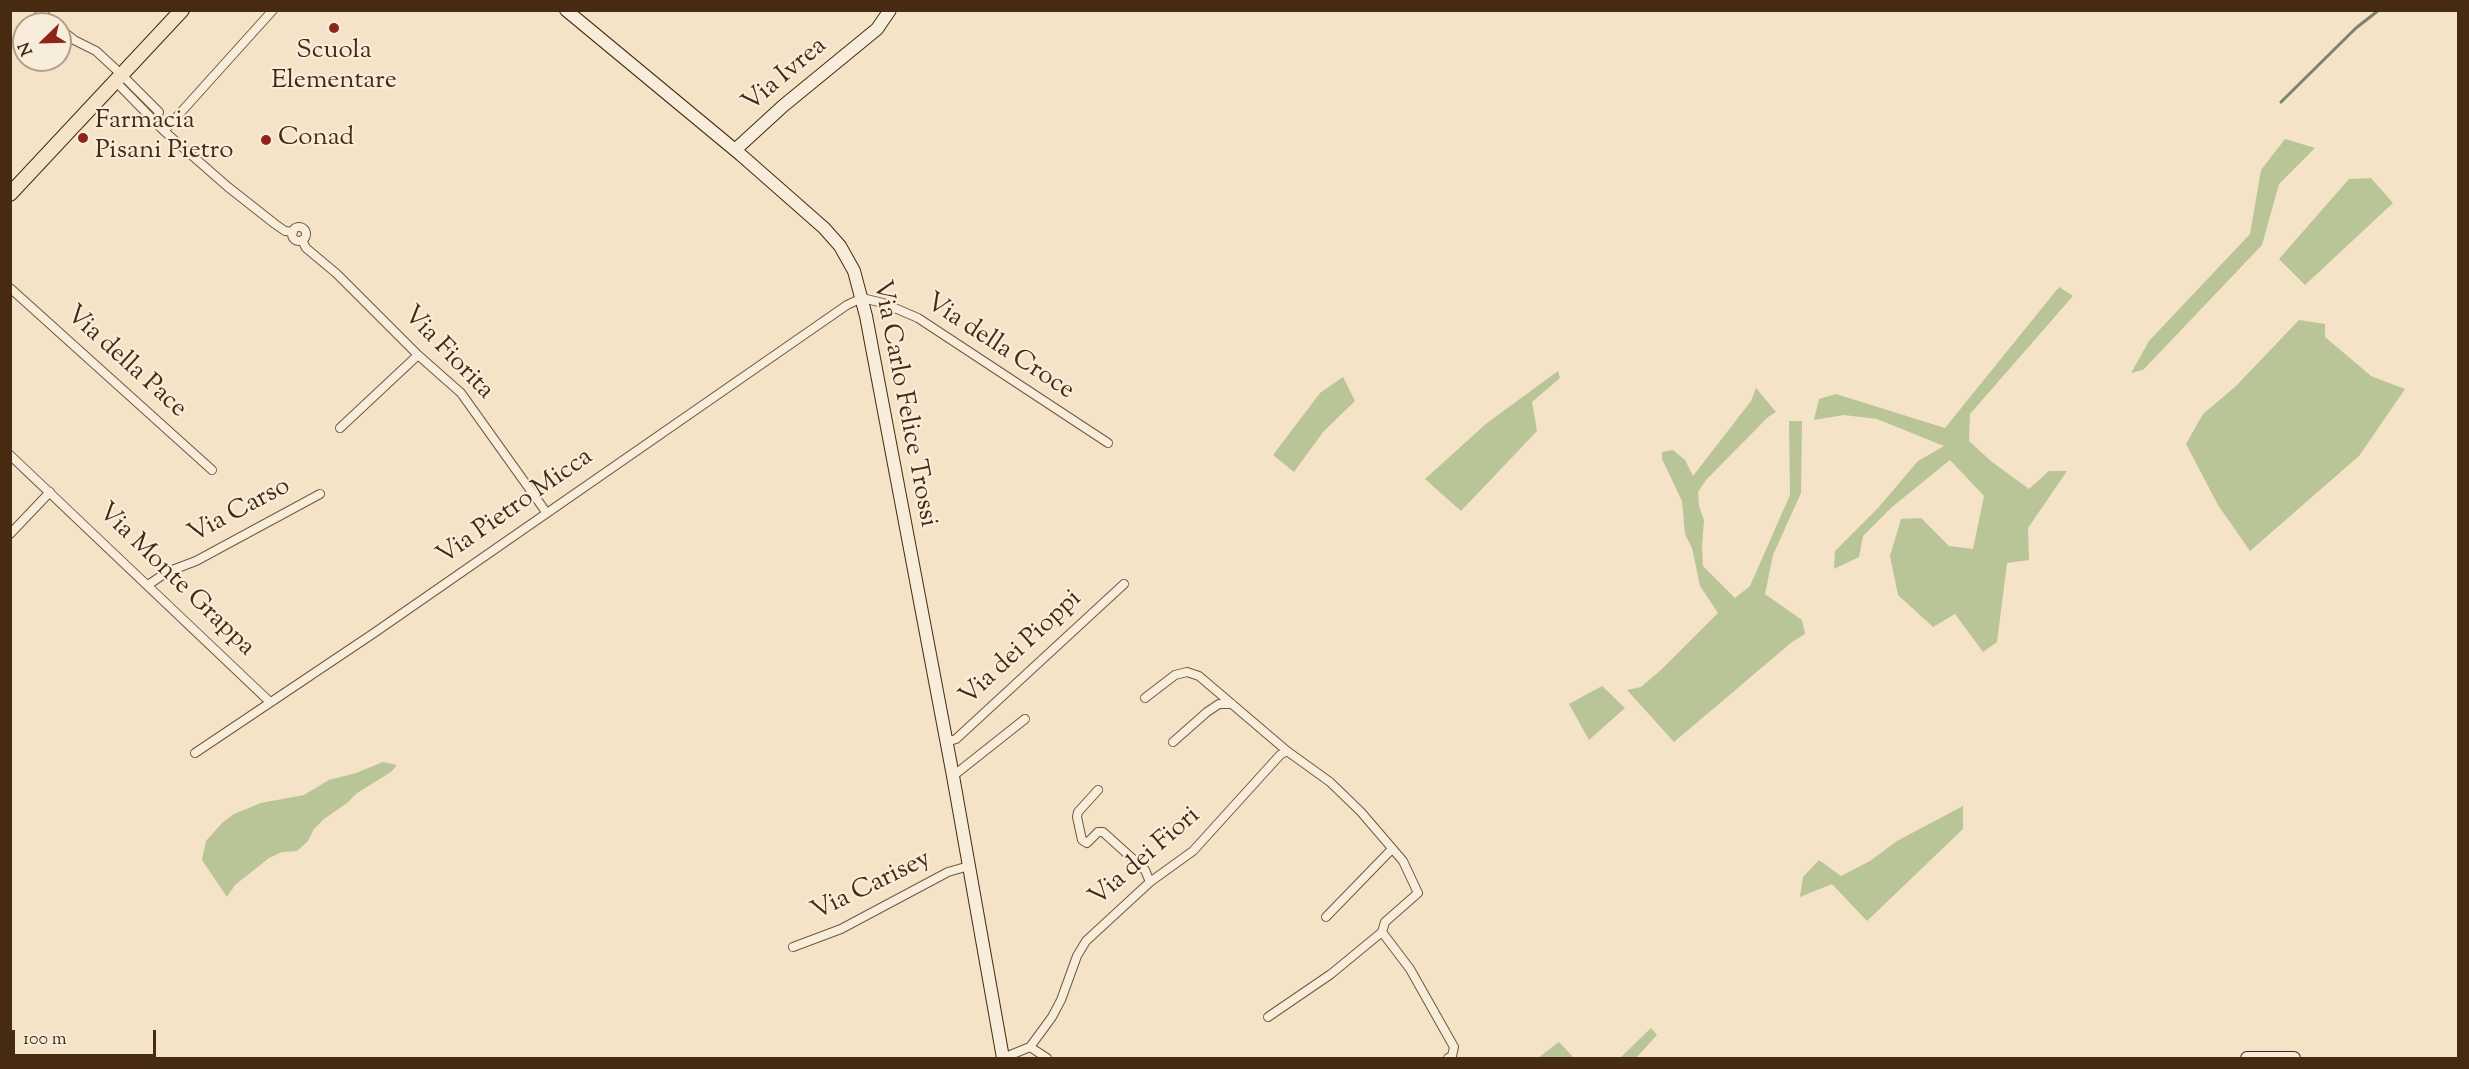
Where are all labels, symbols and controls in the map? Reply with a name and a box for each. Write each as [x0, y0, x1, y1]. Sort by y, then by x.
north arrow [12, 12, 72, 72]
marker: Scuola Elementare [327, 21, 341, 35]
street label: Via Ivrea [738, 32, 834, 120]
place label: Scuola Elementare [271, 37, 397, 98]
text: N [14, 38, 40, 59]
place label: Farmacia Pisani Pietro [95, 107, 234, 168]
place label: Conad [278, 124, 354, 156]
marker: Farmacia Pisani Pietro [76, 131, 90, 145]
marker: Conad [259, 133, 273, 147]
street label: Via Carlo Felice Trossi [864, 278, 942, 530]
street label: Via della Croce [919, 288, 1079, 408]
street label: Via della Pace [58, 300, 192, 426]
street label: Via Fiorita [395, 301, 499, 407]
street label: Via Pietro Micca [432, 443, 600, 573]
street label: Via Carso [184, 472, 296, 552]
street label: Via Monte Grappa [90, 498, 260, 664]
street label: Via dei Pioppi [955, 585, 1089, 713]
street label: Via dei Fiori [1084, 801, 1208, 915]
street label: Via Carisey [807, 845, 937, 929]
scale bar [15, 1018, 159, 1056]
text: 100 m [23, 1027, 67, 1053]

